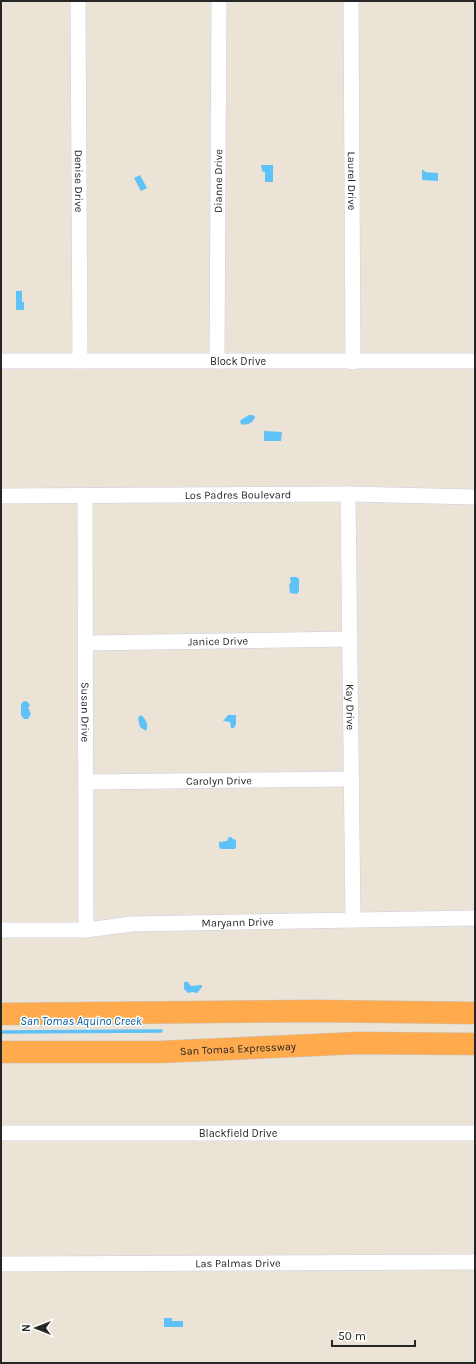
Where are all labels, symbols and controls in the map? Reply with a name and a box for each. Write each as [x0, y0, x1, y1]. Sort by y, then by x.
street label: Dianne Drive [211, 149, 225, 213]
street label: Denise Drive [72, 150, 86, 213]
street label: Laurel Drive [345, 151, 359, 211]
street label: Block Drive [210, 355, 266, 368]
street label: Los Padres Boulevard [185, 488, 291, 501]
street label: Janice Drive [188, 634, 248, 648]
street label: Susan Drive [79, 682, 92, 742]
street label: Kay Drive [344, 684, 357, 731]
street label: Carolyn Drive [186, 774, 252, 787]
street label: Maryann Drive [201, 915, 274, 929]
water label: San Tomas Aquino Creek [20, 1014, 143, 1028]
street label: San Tomas Expressway [180, 1039, 296, 1058]
street label: Blackfield Drive [199, 1127, 278, 1140]
street label: Las Palmas Drive [195, 1256, 281, 1270]
north arrow [16, 1308, 56, 1348]
scale bar [332, 1322, 415, 1348]
text: N [20, 1324, 33, 1332]
text: 50 m [338, 1329, 366, 1343]

